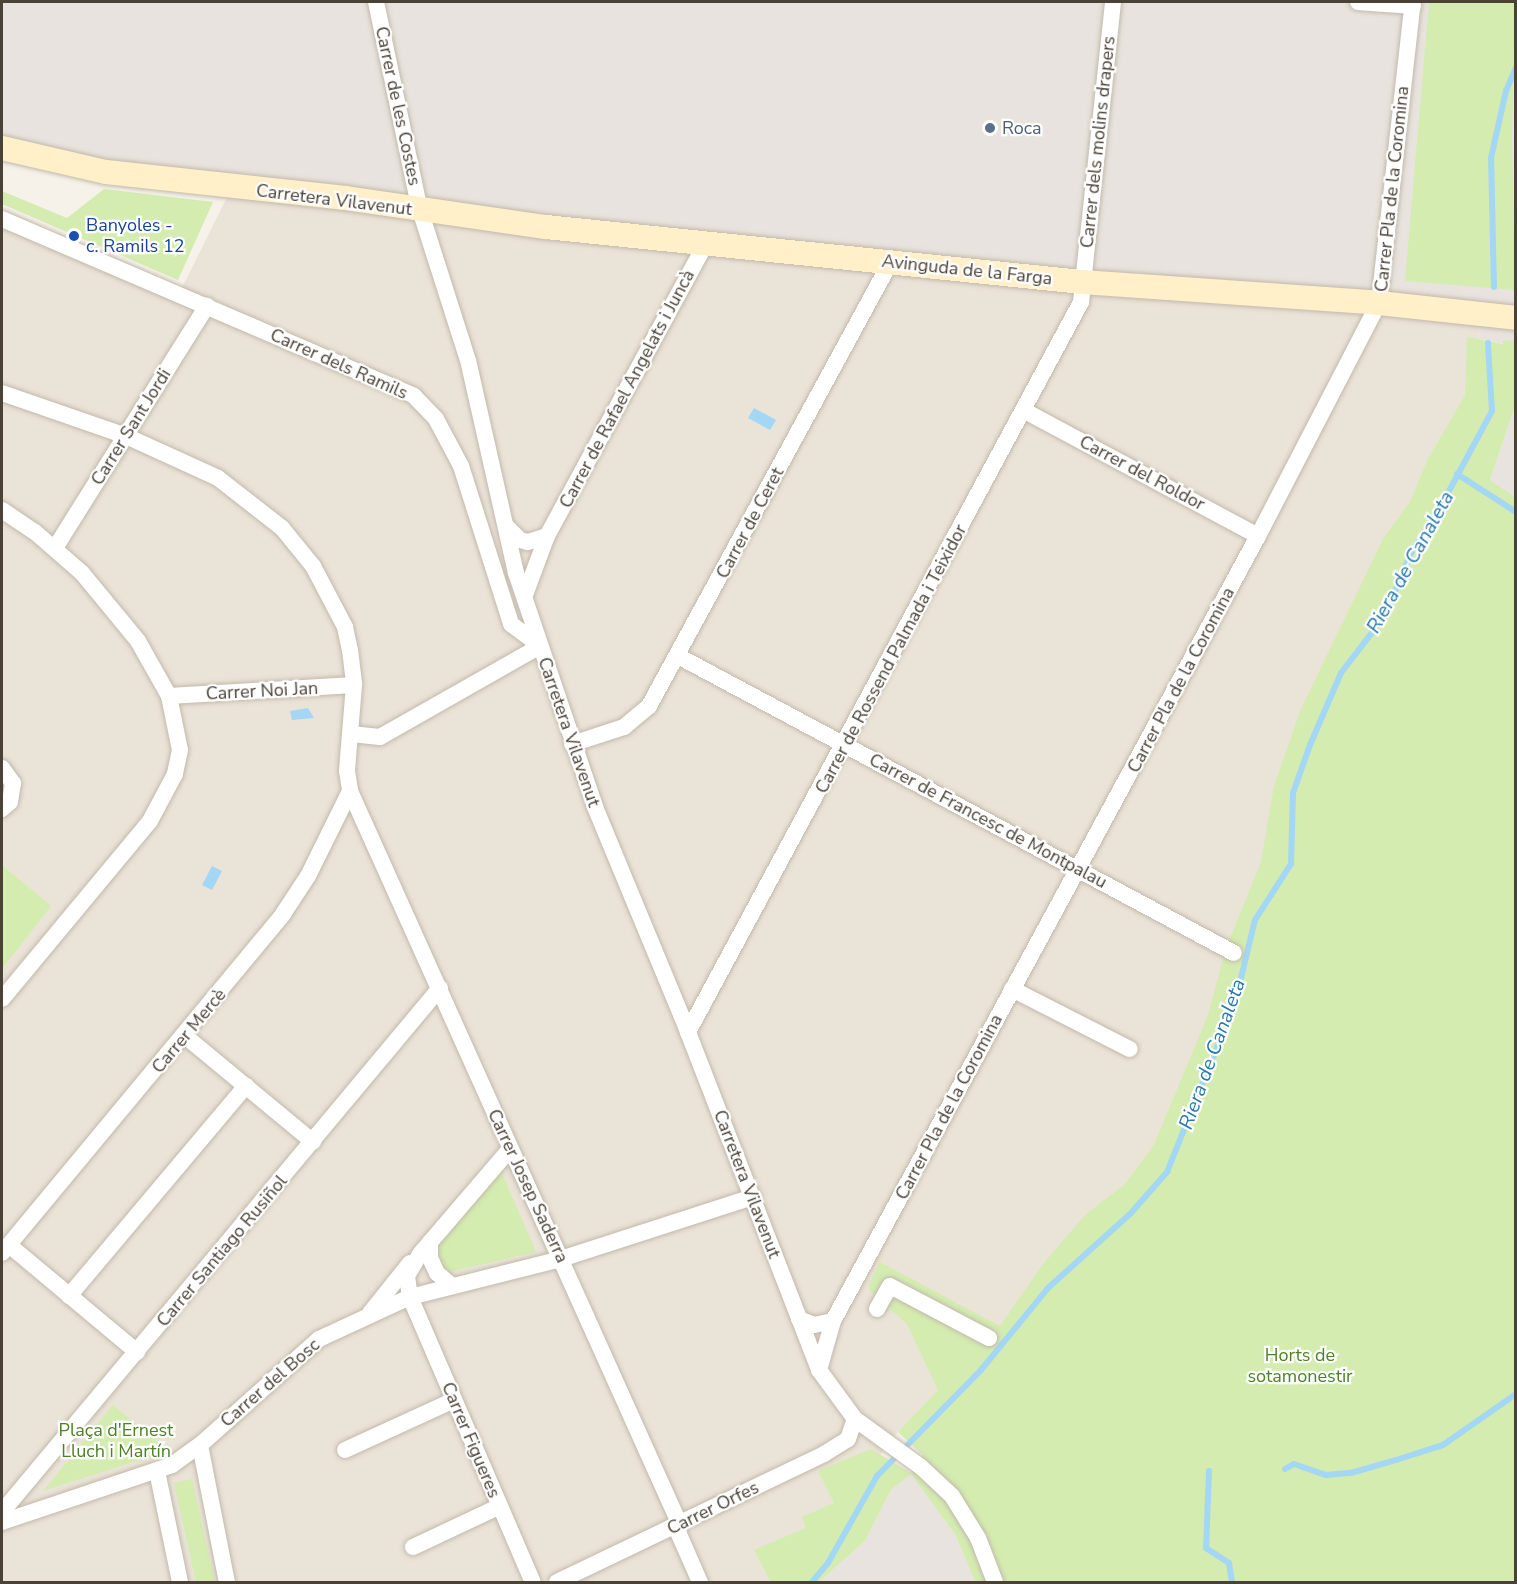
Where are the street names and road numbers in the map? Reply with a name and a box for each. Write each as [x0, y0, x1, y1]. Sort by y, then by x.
street label: Carrer de les Costes [371, 24, 425, 188]
street label: Carrer dels molins drapers [1076, 35, 1120, 249]
street label: Carrer Pla de la Coromina [1370, 85, 1414, 293]
street label: Carretera Vilavenut [255, 180, 413, 220]
street label: Avinguda de la Farga [881, 250, 1053, 290]
street label: Carrer de Rafael Angelats i Juncà [555, 266, 699, 512]
street label: Carrer dels Ramils [267, 324, 411, 404]
street label: Carrer Sant Jordi [87, 365, 175, 489]
street label: Carrer del Roldor [1076, 431, 1208, 515]
street label: Carrer de Ceret [712, 464, 788, 582]
street label: Carrer de Rossend Palmada i Teixidor [811, 521, 971, 797]
street label: Carrer Pla de la Coromina [1123, 584, 1239, 776]
street label: Carretera Vilavenut [533, 654, 605, 810]
street label: Carrer Noi Jan [205, 677, 319, 705]
street label: Carrer de Francesc de Montpalau [865, 749, 1111, 893]
street label: Carrer Mercè [147, 984, 231, 1078]
street label: Carrer Pla de la Coromina [891, 1011, 1007, 1203]
street label: Carrer Josep Saderra [483, 1106, 573, 1266]
street label: Carretera Vilavenut [709, 1107, 785, 1261]
street label: Carrer Santiago Rusiñol [152, 1171, 292, 1331]
street label: Carrer del Bosc [216, 1334, 324, 1432]
street label: Carrer Figueres [437, 1379, 505, 1501]
street label: Carrer Orfes [664, 1476, 762, 1540]

